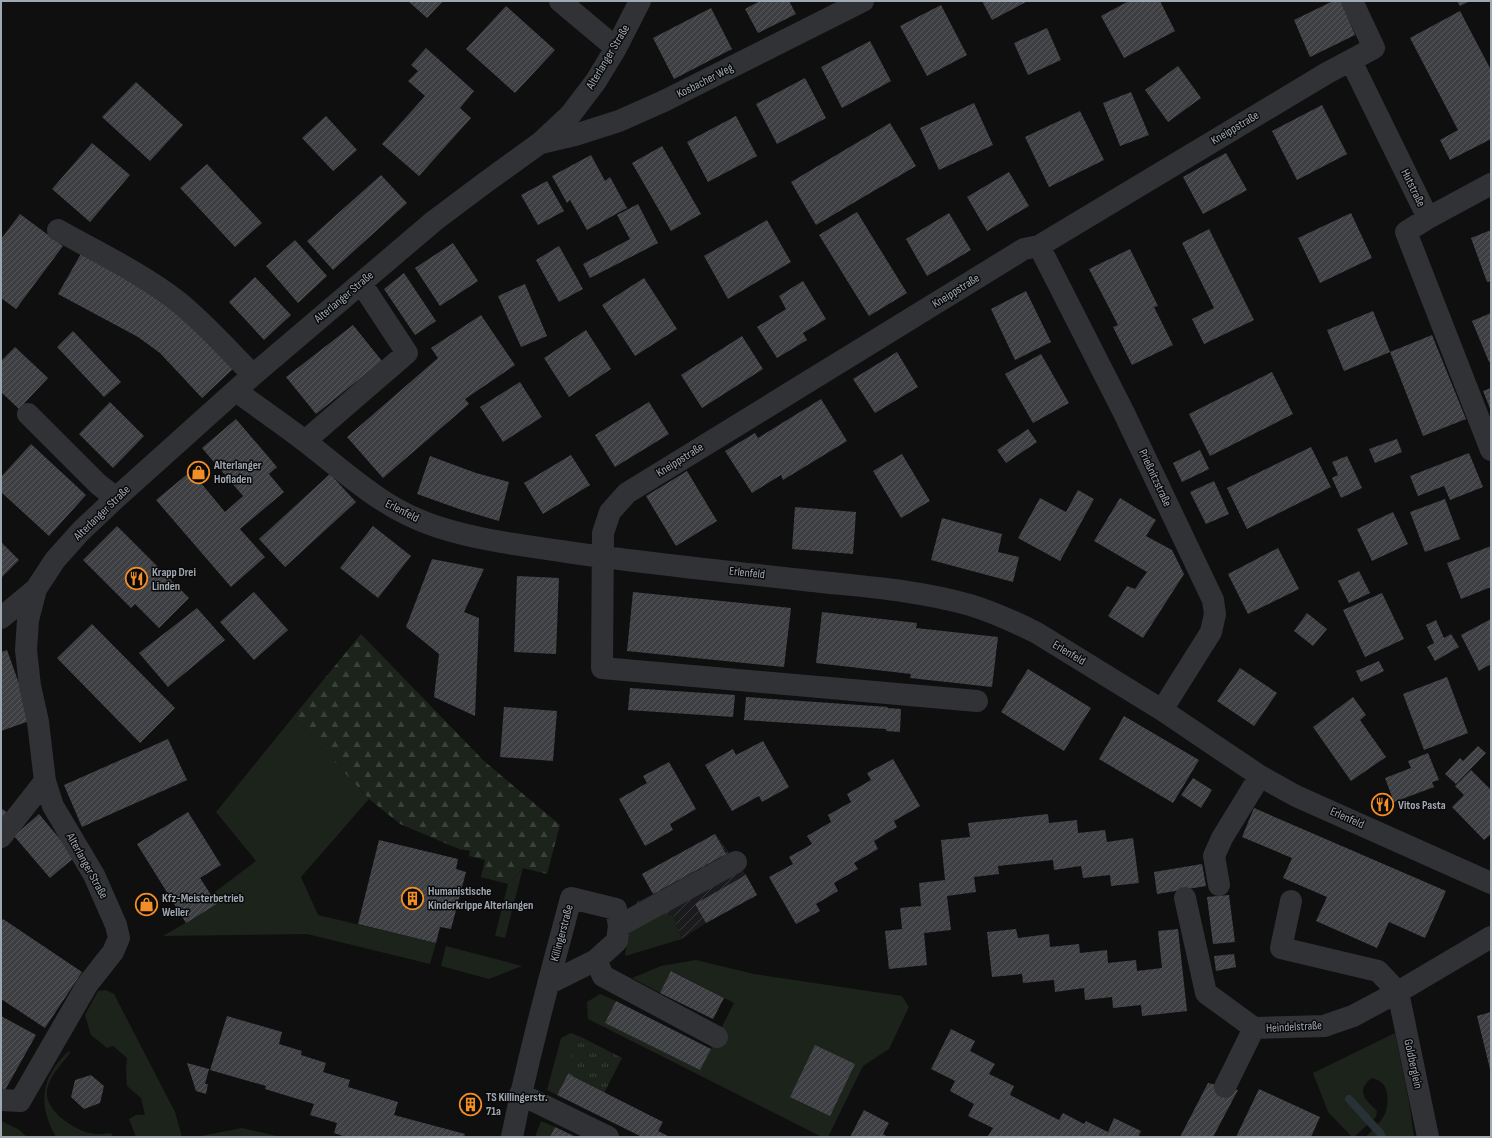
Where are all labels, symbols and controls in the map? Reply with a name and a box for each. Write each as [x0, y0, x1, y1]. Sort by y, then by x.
street label: Alterlanger Straße [582, 22, 633, 93]
street label: Kosbacher Weg [674, 60, 736, 102]
street label: Kneippstraße [1208, 108, 1262, 148]
street label: Hutstraße [1397, 167, 1429, 210]
street label: Alterlanger Straße [311, 268, 377, 327]
street label: Kneippstraße [929, 270, 983, 311]
street label: Kneippstraße [653, 439, 707, 480]
street label: Prießnitzstraße [1135, 447, 1175, 509]
place label: Alterlanger Hofladen [213, 458, 262, 487]
shop icon: Alterlanger Hofladen [185, 459, 211, 485]
street label: Alterlanger Straße [70, 482, 134, 544]
street label: Erlenfeld [383, 496, 421, 526]
street label: Erlenfeld [728, 564, 766, 582]
place label: Krapp Drei Linden [152, 565, 196, 594]
restaurant icon: Krapp Drei Linden [123, 566, 149, 592]
street label: Erlenfeld [1050, 637, 1088, 669]
restaurant icon: Vitos Pasta [1370, 792, 1396, 818]
place label: Vitos Pasta [1398, 798, 1446, 813]
street label: Erlenfeld [1328, 804, 1366, 832]
street label: Alterlanger Straße [62, 830, 111, 902]
place label: Humanistische Kinderkrippe Alterlangen [428, 884, 533, 913]
building icon: Humanistische Kinderkrippe Alterlangen [399, 885, 425, 911]
place label: Kfz-Meisterbetrieb Weller [162, 891, 244, 920]
shop icon: Kfz-Meisterbetrieb Weller [133, 892, 159, 918]
street label: Killingerstraße [547, 903, 577, 963]
street label: Heindelstraße [1266, 1018, 1323, 1036]
street label: Goldberglein [1400, 1038, 1426, 1090]
place label: TS Killingerstr. 71a [486, 1090, 548, 1119]
building icon: TS Killingerstr. 71a [457, 1091, 483, 1117]

